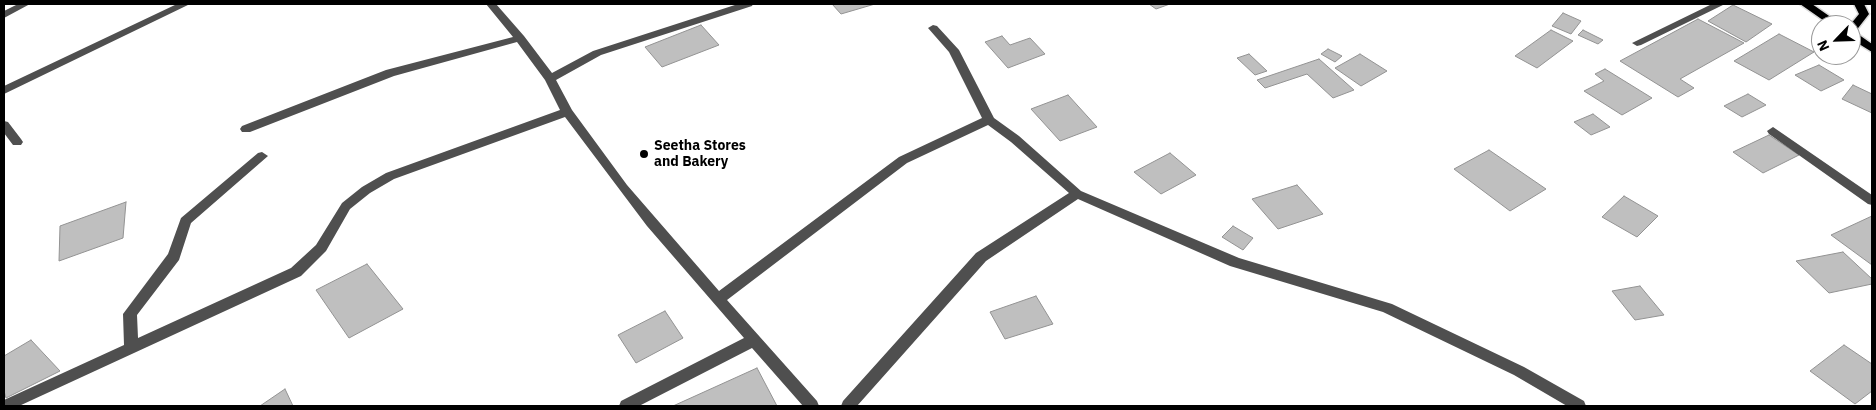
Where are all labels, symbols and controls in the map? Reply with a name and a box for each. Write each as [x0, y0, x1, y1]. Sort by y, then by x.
north arrow [1811, 15, 1861, 65]
text: N [1813, 37, 1833, 54]
place label: Seetha Stores and Bakery [654, 138, 746, 170]
marker: Seetha Stores and Bakery [638, 148, 650, 160]

